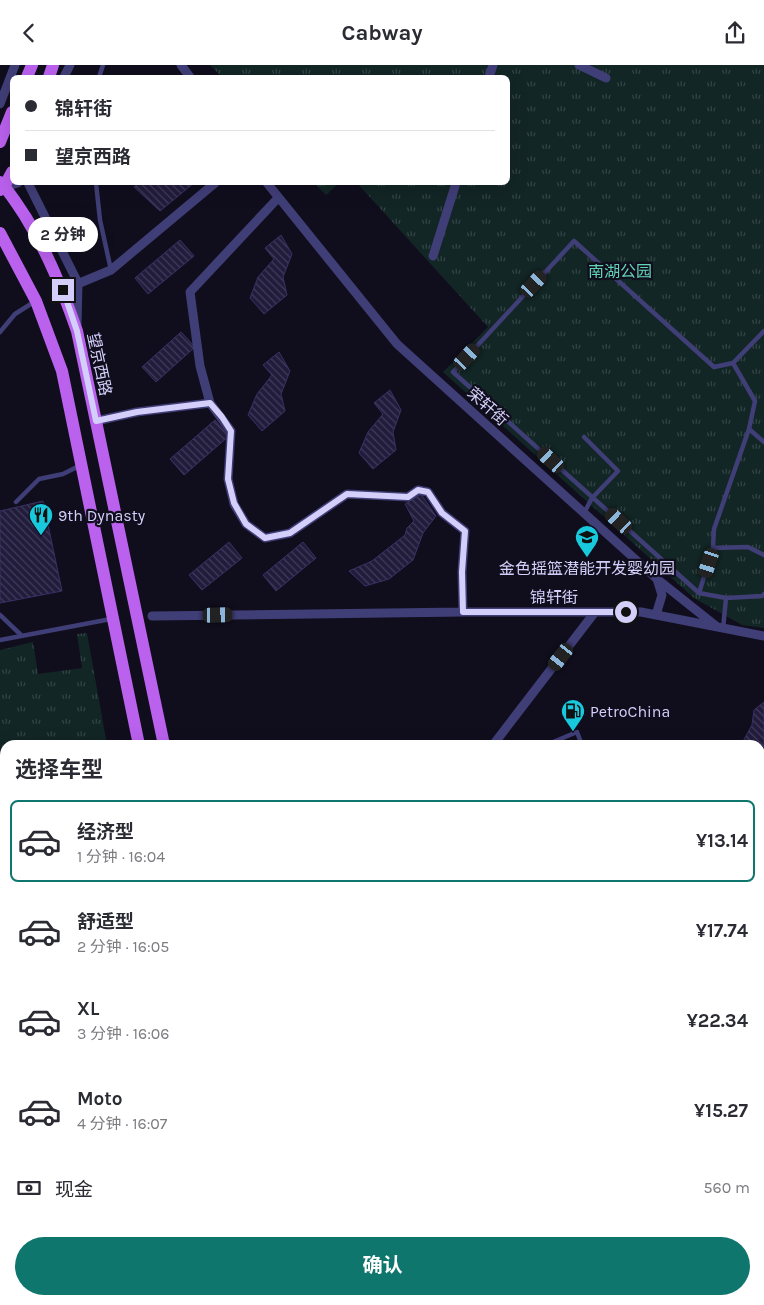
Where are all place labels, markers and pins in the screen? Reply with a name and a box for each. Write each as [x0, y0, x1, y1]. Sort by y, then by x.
restaurant icon: 9th Dynasty [28, 502, 54, 536]
place label: 9th Dynasty [58, 506, 146, 525]
school or university icon: 金色摇篮潜能开发婴幼园 [574, 524, 600, 558]
place label: 金色摇篮潜能开发婴幼园 [499, 559, 675, 578]
fuel station icon: PetroChina [560, 698, 586, 732]
place label: PetroChina [590, 702, 670, 721]

